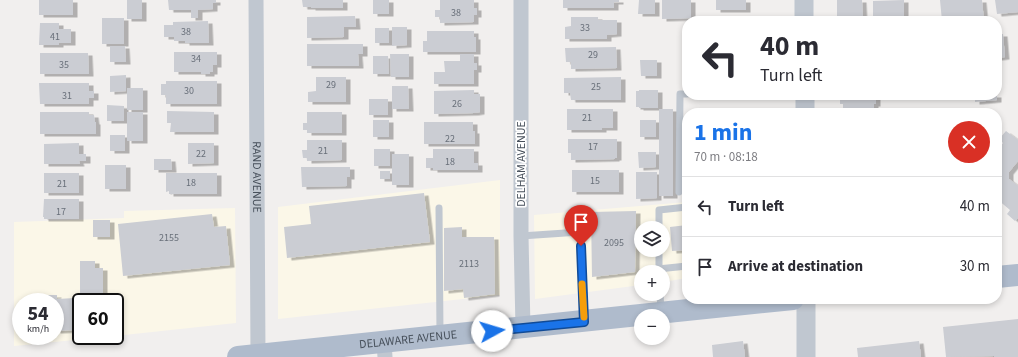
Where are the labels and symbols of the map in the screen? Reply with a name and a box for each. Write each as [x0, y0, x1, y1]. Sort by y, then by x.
house number: 38 [451, 6, 461, 20]
house number: 33 [580, 21, 590, 35]
house number: 38 [181, 25, 191, 39]
house number: 41 [50, 30, 60, 44]
house number: 29 [588, 48, 598, 62]
house number: 34 [191, 52, 201, 66]
house number: 35 [59, 58, 69, 72]
house number: 29 [326, 78, 336, 92]
house number: 25 [591, 80, 601, 94]
house number: 30 [184, 84, 194, 98]
house number: 31 [62, 89, 72, 103]
house number: 26 [452, 97, 462, 111]
house number: 21 [582, 111, 592, 125]
street label: DELHAM AVENUE [513, 121, 530, 207]
house number: 22 [445, 132, 455, 146]
house number: 17 [588, 140, 598, 154]
street label: RAND AVENUE [248, 141, 265, 213]
house number: 21 [318, 144, 328, 158]
house number: 22 [196, 147, 206, 161]
house number: 18 [445, 155, 455, 169]
house number: 15 [590, 174, 600, 188]
house number: 18 [186, 176, 196, 190]
house number: 21 [57, 177, 67, 191]
house number: 17 [56, 205, 66, 219]
pin [564, 205, 598, 246]
house number: 2155 [159, 231, 179, 245]
house number: 2095 [604, 236, 624, 250]
house number: 2113 [459, 257, 479, 271]
speed limit sign: 60 [72, 293, 124, 345]
position arrow [471, 310, 513, 352]
street label: DELAWARE AVENUE [358, 326, 458, 353]

